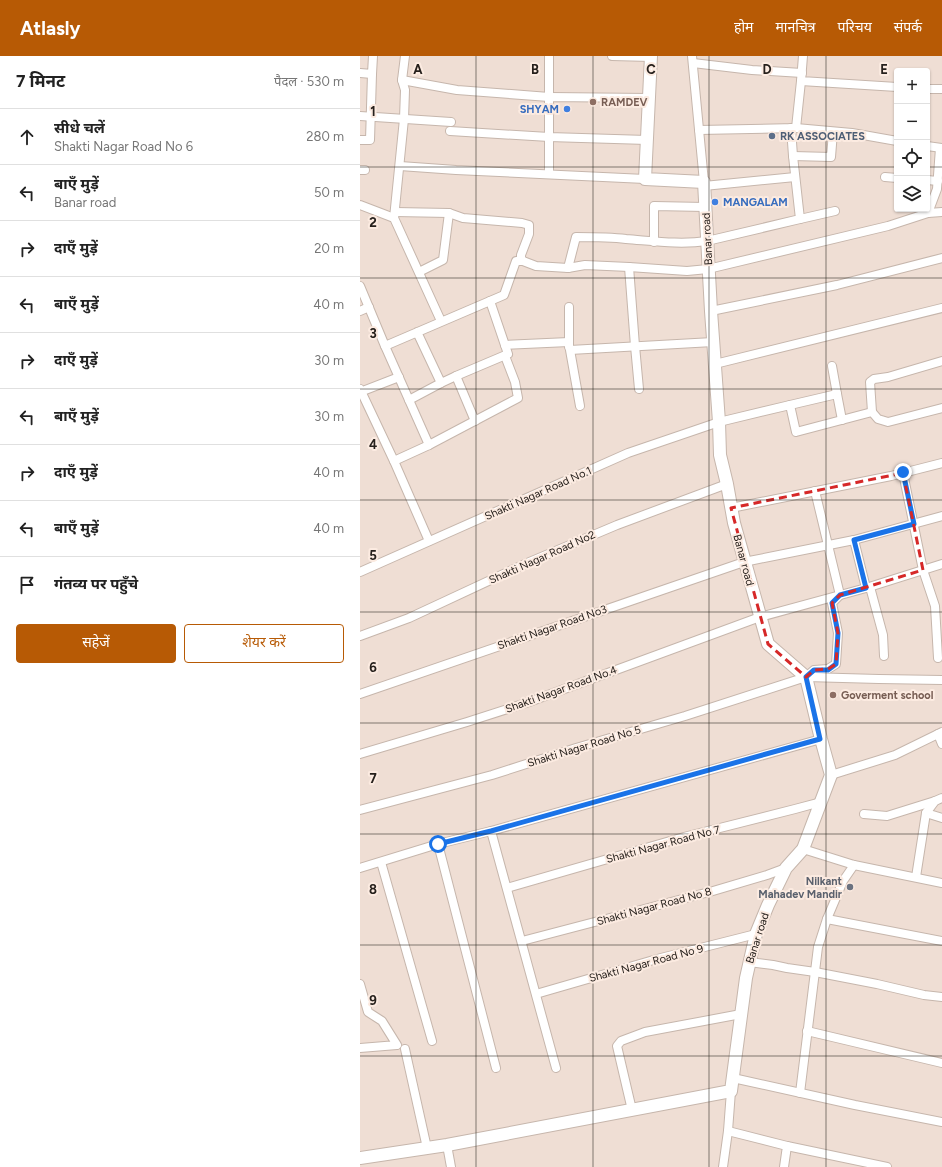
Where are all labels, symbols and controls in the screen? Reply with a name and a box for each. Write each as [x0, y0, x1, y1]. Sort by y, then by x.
text: Atlasly [20, 17, 80, 40]
text: होम [734, 19, 753, 36]
text: मानचित्र [775, 19, 816, 36]
text: परिचय [838, 19, 872, 36]
text: संपर्क [894, 19, 922, 36]
text: A [413, 62, 423, 77]
text: B [531, 62, 539, 77]
text: C [646, 62, 656, 77]
text: D [762, 62, 772, 77]
text: E [880, 62, 888, 77]
map controls [894, 68, 930, 212]
button: + [894, 68, 930, 104]
text: 7 मिनट [16, 71, 65, 91]
text: पैदल · 530 m [274, 74, 344, 89]
place label: RAMDEV [601, 96, 648, 109]
marker: RAMDEV [588, 97, 598, 107]
place label: SHYAM [520, 103, 559, 116]
text: 1 [370, 104, 376, 119]
marker: SHYAM [562, 104, 572, 114]
button: − [894, 104, 930, 140]
text: सीधे चलें [54, 119, 105, 137]
icon: ahead [16, 126, 38, 148]
text: 280 m [306, 129, 344, 144]
place label: RK ASSOCIATES [780, 130, 865, 143]
marker: RK ASSOCIATES [767, 131, 777, 141]
text: Shakti Nagar Road No 6 [54, 139, 193, 154]
button: locate [894, 140, 930, 176]
text: बाएँ मुड़ें [54, 175, 99, 193]
button: layers [894, 176, 930, 212]
icon: left [16, 182, 38, 204]
text: 50 m [314, 185, 344, 200]
text: Banar road [54, 195, 116, 210]
place label: MANGALAM [723, 196, 788, 209]
marker: MANGALAM [710, 197, 720, 207]
street label: Banar road [700, 212, 715, 266]
text: 2 [369, 215, 377, 230]
icon: right [16, 238, 38, 260]
text: दाएँ मुड़ें [54, 239, 98, 257]
text: 20 m [314, 241, 344, 256]
icon: left [16, 294, 38, 316]
text: बाएँ मुड़ें [54, 295, 99, 313]
text: 40 m [313, 297, 344, 312]
text: 3 [369, 326, 377, 341]
icon: right [16, 350, 38, 372]
text: दाएँ मुड़ें [54, 351, 98, 369]
text: 30 m [314, 353, 344, 368]
icon: left [16, 406, 38, 428]
text: बाएँ मुड़ें [54, 407, 99, 425]
text: 30 m [314, 409, 344, 424]
text: 4 [369, 437, 377, 452]
icon: right [16, 462, 38, 484]
text: दाएँ मुड़ें [54, 463, 98, 481]
route end [894, 463, 912, 481]
street label: Shakti Nagar Road No.1 [483, 464, 594, 523]
text: 40 m [313, 465, 344, 480]
icon: left [16, 518, 38, 540]
text: बाएँ मुड़ें [54, 519, 99, 537]
text: 40 m [313, 521, 344, 536]
street label: Shakti Nagar Road No2 [487, 528, 597, 587]
street label: Banar road [730, 533, 757, 587]
text: 5 [369, 548, 377, 563]
icon: arrive [16, 574, 38, 596]
text: गंतव्य पर पहुँचे [54, 575, 138, 593]
street label: Shakti Nagar Road No3 [496, 603, 609, 652]
button: सहेजें [16, 624, 176, 663]
button: शेयर करें [184, 624, 344, 663]
text: 6 [369, 660, 377, 675]
street label: Shakti Nagar Road No.4 [504, 663, 619, 716]
place label: Goverment school [841, 689, 934, 702]
marker: Goverment school [828, 690, 838, 700]
street label: Shakti Nagar Road No 5 [526, 723, 642, 770]
text: 7 [369, 771, 377, 786]
street label: Shakti Nagar Road No 7 [605, 823, 722, 866]
route start [429, 835, 447, 853]
place label: Nilkant Mahadev Mandir [758, 875, 843, 901]
text: 8 [369, 882, 377, 897]
marker: Nilkant Mahadev Mandir [845, 882, 855, 892]
street label: Shakti Nagar Road No 8 [595, 885, 713, 928]
street label: Banar road [743, 911, 772, 965]
street label: Shakti Nagar Road No 9 [588, 942, 705, 985]
text: 9 [369, 993, 377, 1008]

